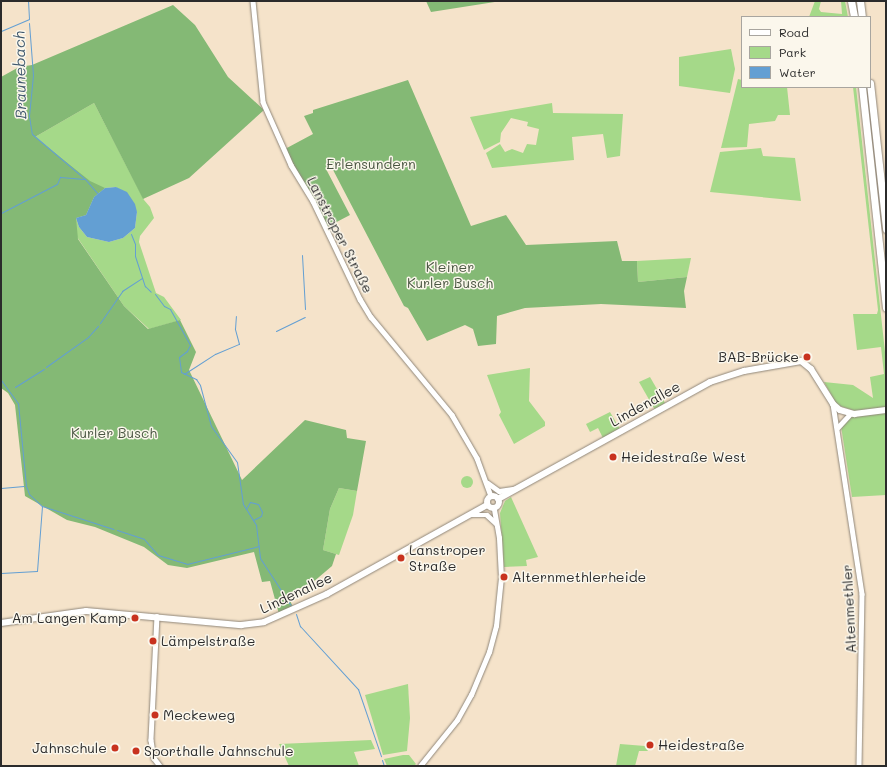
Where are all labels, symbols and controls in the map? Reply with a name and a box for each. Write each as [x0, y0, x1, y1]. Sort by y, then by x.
legend [741, 16, 871, 88]
text: Road [779, 24, 809, 40]
water label: Braunebach [10, 31, 30, 119]
text: Park [779, 44, 806, 60]
text: Water [779, 64, 816, 80]
park label: Erlensundern [326, 156, 416, 172]
street label: Lanstroper Straße [303, 174, 377, 296]
park label: Kleiner Kurler Busch [407, 259, 493, 292]
place label: BAB-Brücke [718, 349, 799, 365]
marker: BAB-Brücke [802, 352, 812, 362]
street label: Lindenallee [607, 378, 683, 430]
park label: Kurler Busch [71, 425, 157, 441]
place label: Heidestraße West [621, 449, 746, 465]
marker: Heidestraße West [608, 452, 618, 462]
place label: Lanstroper Straße [409, 542, 485, 574]
marker: Lanstroper Straße [396, 553, 406, 563]
street label: Altenmethler [838, 564, 860, 654]
street label: Lindenallee [257, 569, 335, 617]
place label: Alternmethlerheide [512, 569, 646, 585]
marker: Alternmethlerheide [499, 572, 509, 582]
place label: Am Langen Kamp [12, 610, 127, 626]
marker: Am Langen Kamp [130, 613, 140, 623]
place label: Lämpelstraße [161, 633, 255, 649]
marker: Lämpelstraße [148, 636, 158, 646]
place label: Meckeweg [163, 707, 235, 723]
marker: Meckeweg [150, 710, 160, 720]
place label: Heidestraße [658, 737, 745, 753]
place label: Jahnschule [32, 740, 107, 756]
marker: Heidestraße [645, 740, 655, 750]
marker: Jahnschule [110, 743, 120, 753]
place label: Sporthalle Jahnschule [144, 743, 294, 759]
marker: Sporthalle Jahnschule [131, 746, 141, 756]

